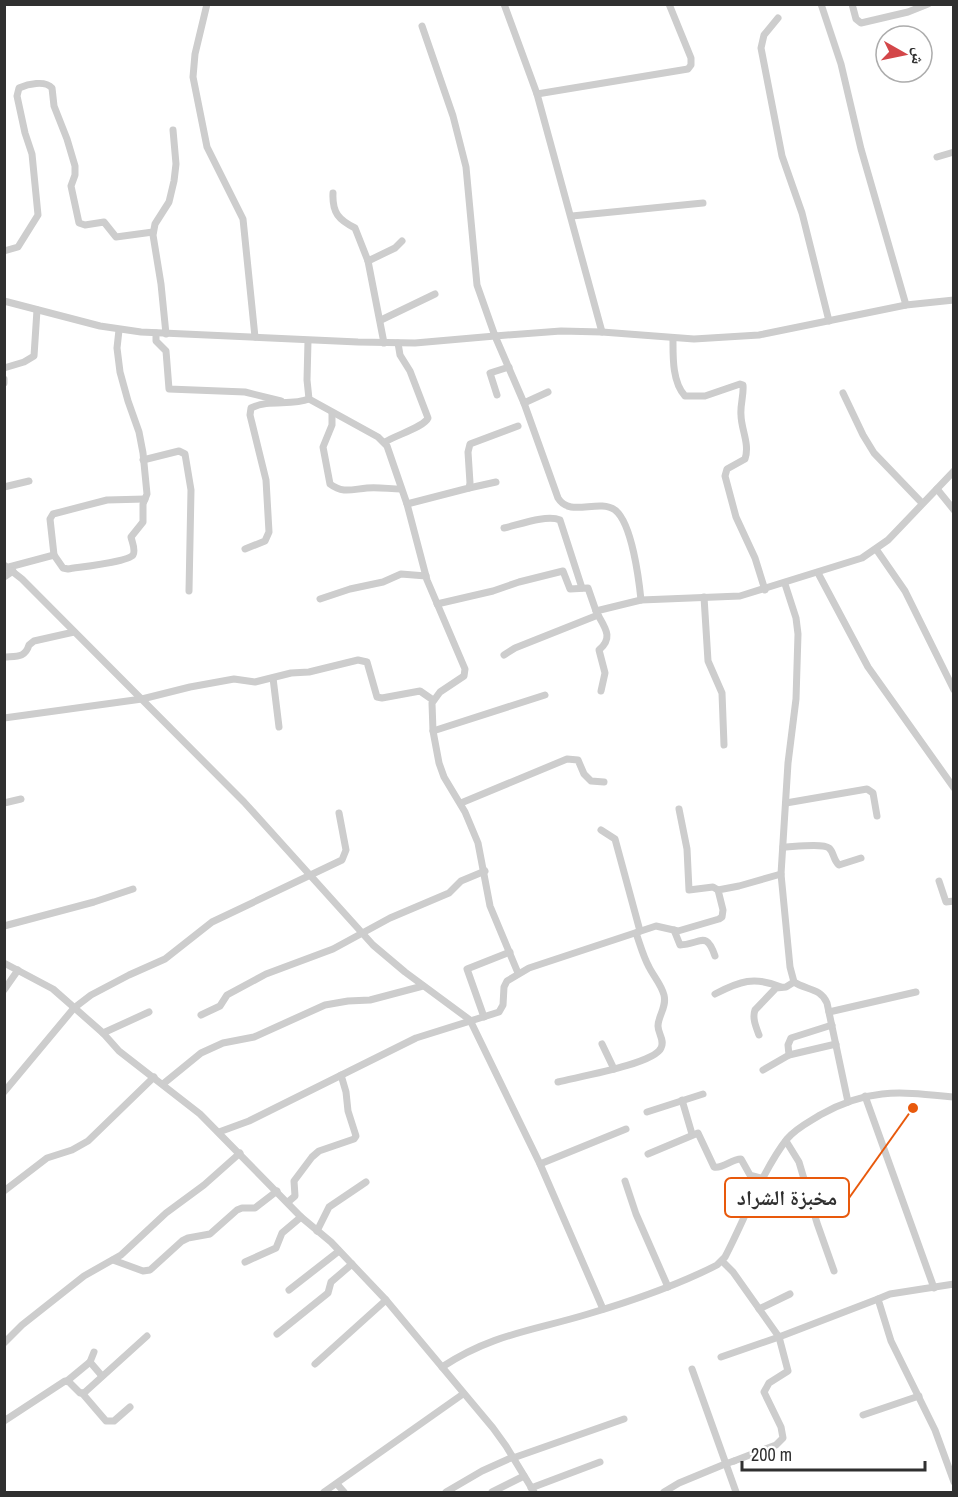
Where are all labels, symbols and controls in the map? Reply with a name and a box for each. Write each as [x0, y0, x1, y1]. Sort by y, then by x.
north arrow [874, 24, 934, 84]
text: ش [907, 46, 931, 66]
callout: مخبزة الشراد [725, 1178, 849, 1217]
text: مخبزة الشراد [737, 1183, 837, 1212]
scale bar [742, 1434, 925, 1472]
text: 200 m [751, 1442, 792, 1467]

